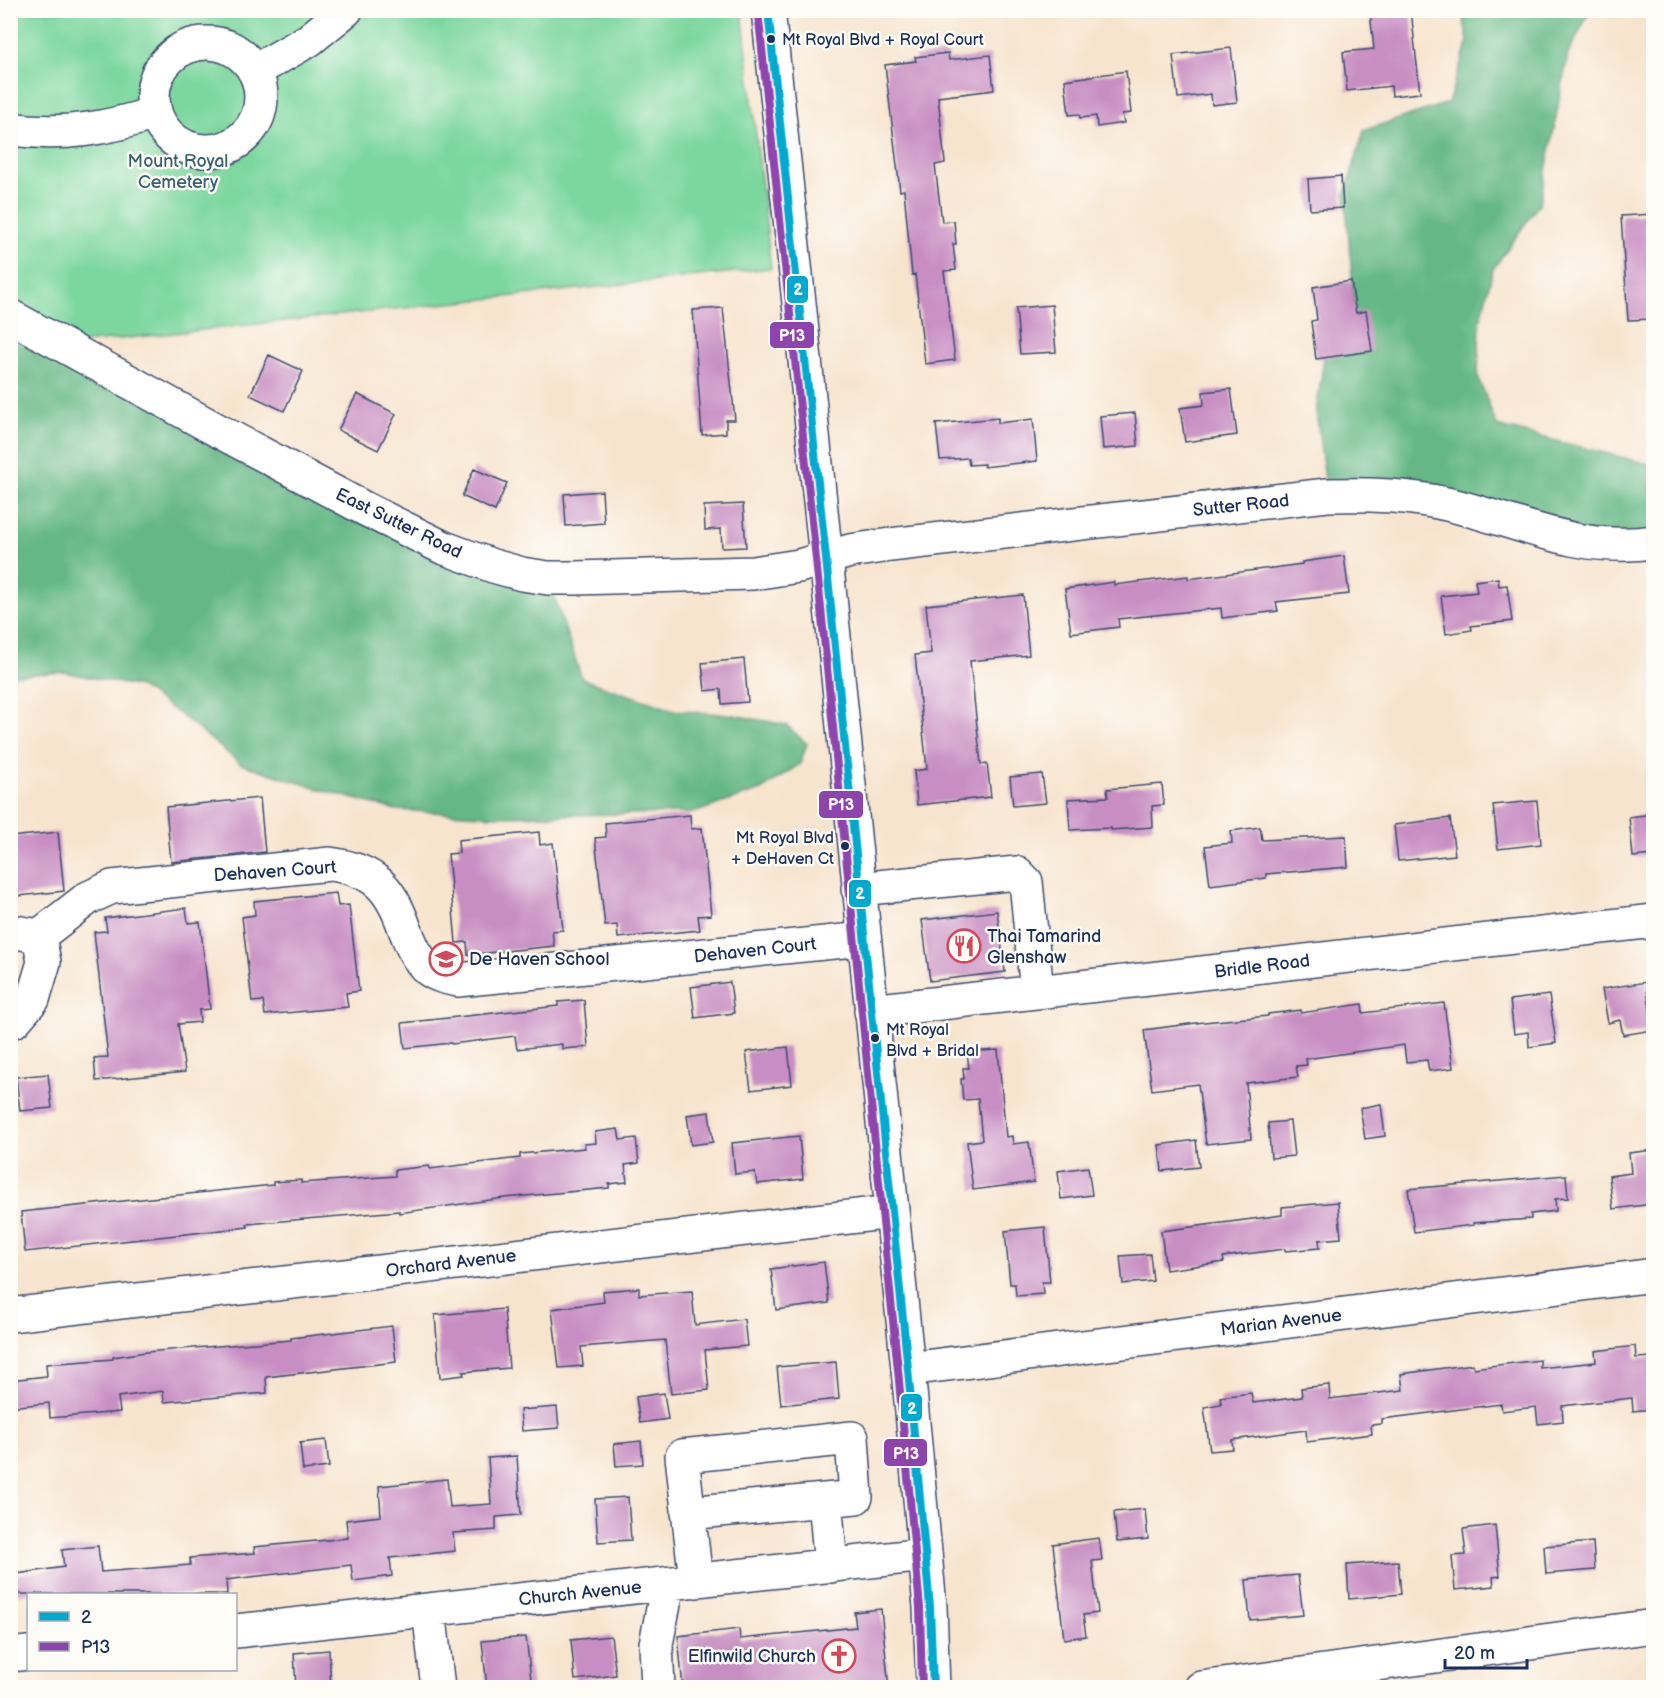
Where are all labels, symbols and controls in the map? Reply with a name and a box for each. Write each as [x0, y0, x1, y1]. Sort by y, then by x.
place label: Mt Royal Blvd + Royal Court [782, 31, 984, 50]
marker: Mt Royal Blvd + Royal Court [765, 33, 777, 45]
park label: Mount Royal Cemetery [128, 151, 228, 193]
line badge: 2 [786, 275, 809, 304]
text: 2 [793, 281, 803, 300]
line badge: P13 [769, 321, 815, 349]
text: P13 [779, 327, 805, 346]
street label: East Sutter Road [332, 484, 465, 563]
street label: Sutter Road [1192, 490, 1290, 521]
line badge: P13 [818, 790, 864, 819]
text: P13 [828, 796, 854, 815]
place label: Mt Royal Blvd + DeHaven Ct [731, 829, 834, 869]
marker: Mt Royal Blvd + DeHaven Ct [839, 840, 851, 852]
street label: Dehaven Court [213, 857, 338, 886]
line badge: 2 [848, 879, 872, 908]
text: 2 [855, 885, 865, 904]
place label: Thai Tamarind Glenshaw [987, 926, 1101, 968]
restaurant icon: Thai Tamarind Glenshaw [946, 928, 982, 964]
street label: Dehaven Court [693, 934, 818, 967]
school or university icon: De Haven School [428, 941, 464, 977]
place label: De Haven School [469, 949, 609, 970]
street label: Bridle Road [1213, 950, 1311, 983]
place label: Mt Royal Blvd + Bridal [886, 1021, 979, 1061]
marker: Mt Royal Blvd + Bridal [869, 1032, 881, 1044]
street label: Orchard Avenue [385, 1245, 518, 1282]
street label: Marian Avenue [1219, 1305, 1343, 1340]
line badge: 2 [900, 1393, 923, 1422]
text: 2 [907, 1400, 917, 1419]
line badge: P13 [883, 1438, 928, 1467]
text: P13 [893, 1445, 919, 1464]
street label: Church Avenue [517, 1577, 643, 1610]
legend [27, 1593, 237, 1671]
text: 2 [81, 1607, 92, 1628]
scale bar [1445, 1632, 1528, 1670]
text: P13 [81, 1637, 110, 1658]
church icon: Elfinwild Church [821, 1638, 857, 1674]
text: 20 m [1454, 1643, 1495, 1664]
place label: Elfinwild Church [688, 1646, 816, 1667]

